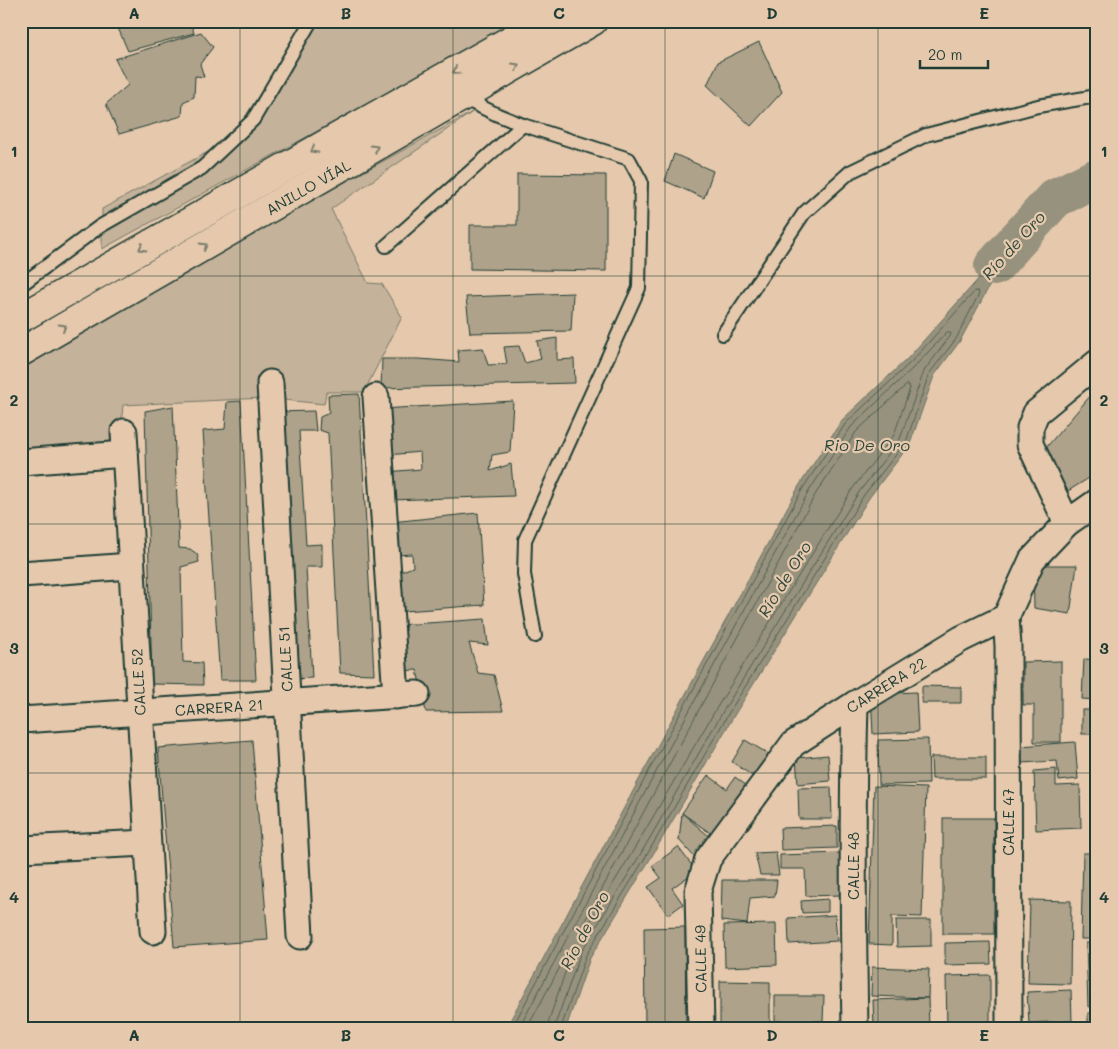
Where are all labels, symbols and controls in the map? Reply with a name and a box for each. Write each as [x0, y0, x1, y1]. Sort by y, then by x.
text: A [128, 2, 140, 23]
text: B [341, 2, 351, 23]
text: C [553, 2, 565, 23]
text: D [766, 2, 778, 23]
text: E [979, 2, 989, 23]
scale bar [920, 38, 988, 70]
text: 20 m [928, 44, 962, 64]
one-way arrow [511, 63, 520, 73]
one-way arrow [452, 64, 461, 74]
text: 1 [10, 140, 18, 161]
text: 1 [1100, 140, 1108, 161]
one-way arrow [310, 144, 319, 154]
one-way arrow [370, 144, 379, 154]
street label: ANILLO VÍAL [262, 155, 354, 219]
water label: Río de Oro [977, 206, 1050, 284]
one-way arrow [139, 242, 148, 252]
one-way arrow [199, 243, 208, 253]
one-way arrow [58, 324, 67, 334]
text: 2 [10, 389, 19, 410]
text: 2 [1100, 389, 1109, 410]
water label: Rio De Oro [824, 434, 910, 455]
water label: Río de Oro [753, 537, 816, 621]
street label: CALLE 51 [273, 626, 297, 692]
text: 3 [9, 637, 19, 658]
text: 3 [1099, 637, 1109, 658]
street label: CALLE 52 [126, 648, 150, 716]
street label: CARRERA 22 [842, 653, 930, 717]
street label: CARRERA 21 [174, 694, 264, 720]
street label: CALLE 47 [998, 788, 1018, 856]
street label: CALLE 48 [843, 832, 863, 900]
text: 4 [9, 886, 19, 907]
text: 4 [1099, 886, 1109, 907]
water label: Río de Oro [555, 887, 614, 973]
street label: CALLE 49 [689, 925, 711, 993]
text: A [128, 1024, 140, 1045]
text: B [341, 1024, 351, 1045]
text: C [553, 1024, 565, 1045]
text: D [766, 1024, 778, 1045]
text: E [979, 1024, 989, 1045]

